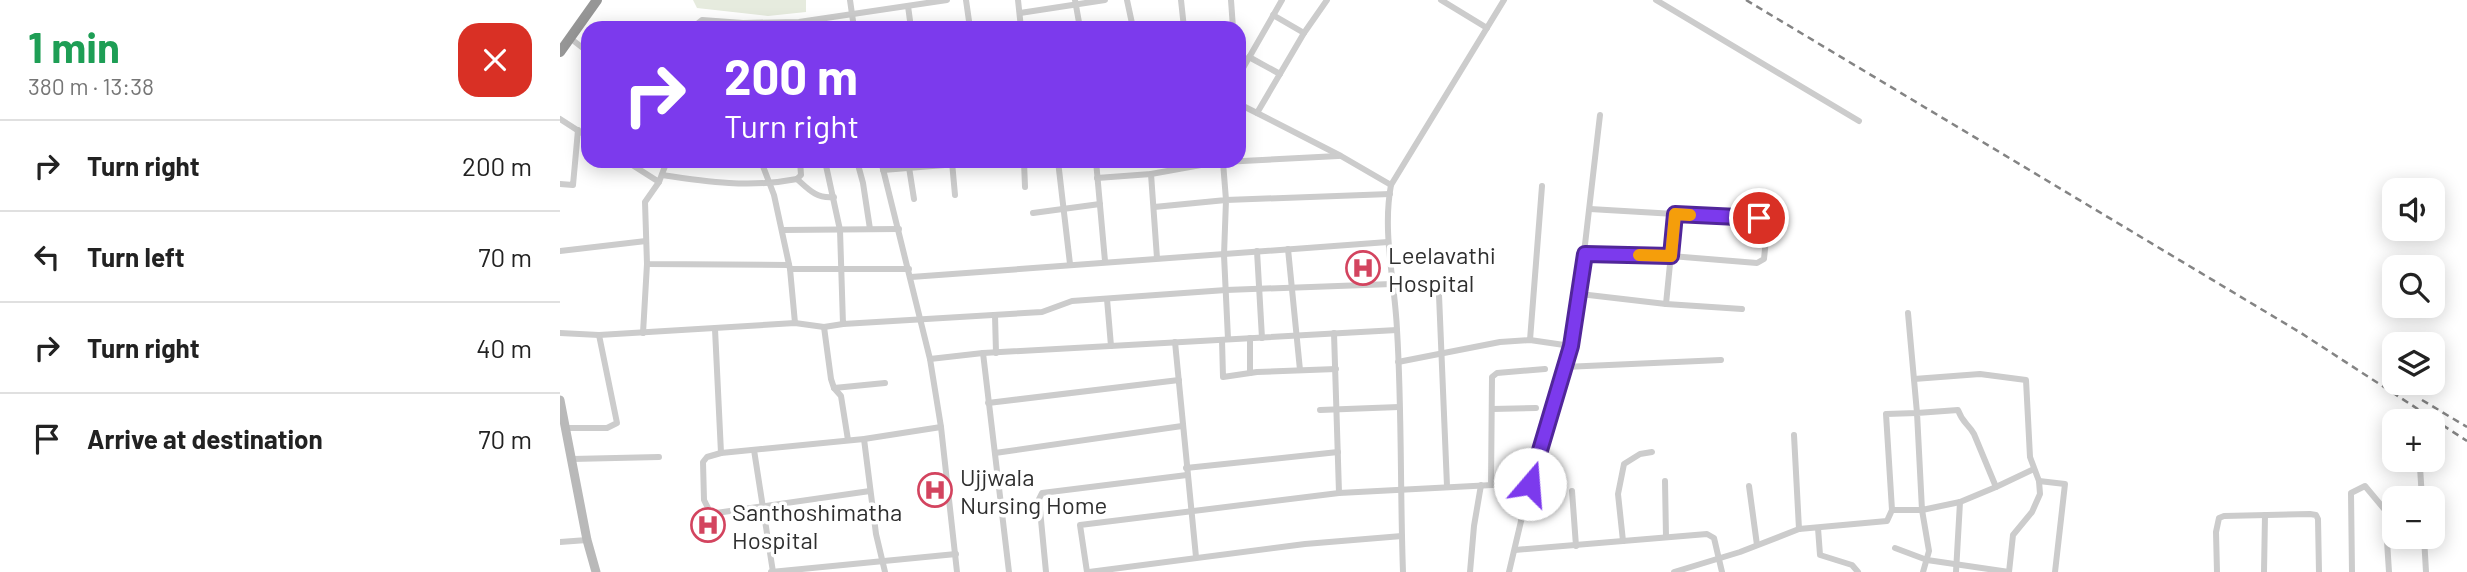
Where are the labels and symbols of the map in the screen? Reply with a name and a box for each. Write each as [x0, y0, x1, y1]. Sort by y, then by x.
pin [1729, 188, 1789, 248]
place label: Leelavathi Hospital [1388, 240, 1496, 297]
hospital icon: Leelavathi Hospital [1344, 249, 1382, 287]
position arrow [1493, 447, 1567, 521]
place label: Ujjwala Nursing Home [960, 462, 1107, 519]
hospital icon: Ujjwala Nursing Home [916, 471, 954, 509]
place label: Santhoshimatha Hospital [732, 497, 902, 554]
hospital icon: Santhoshimatha Hospital [689, 506, 727, 544]

